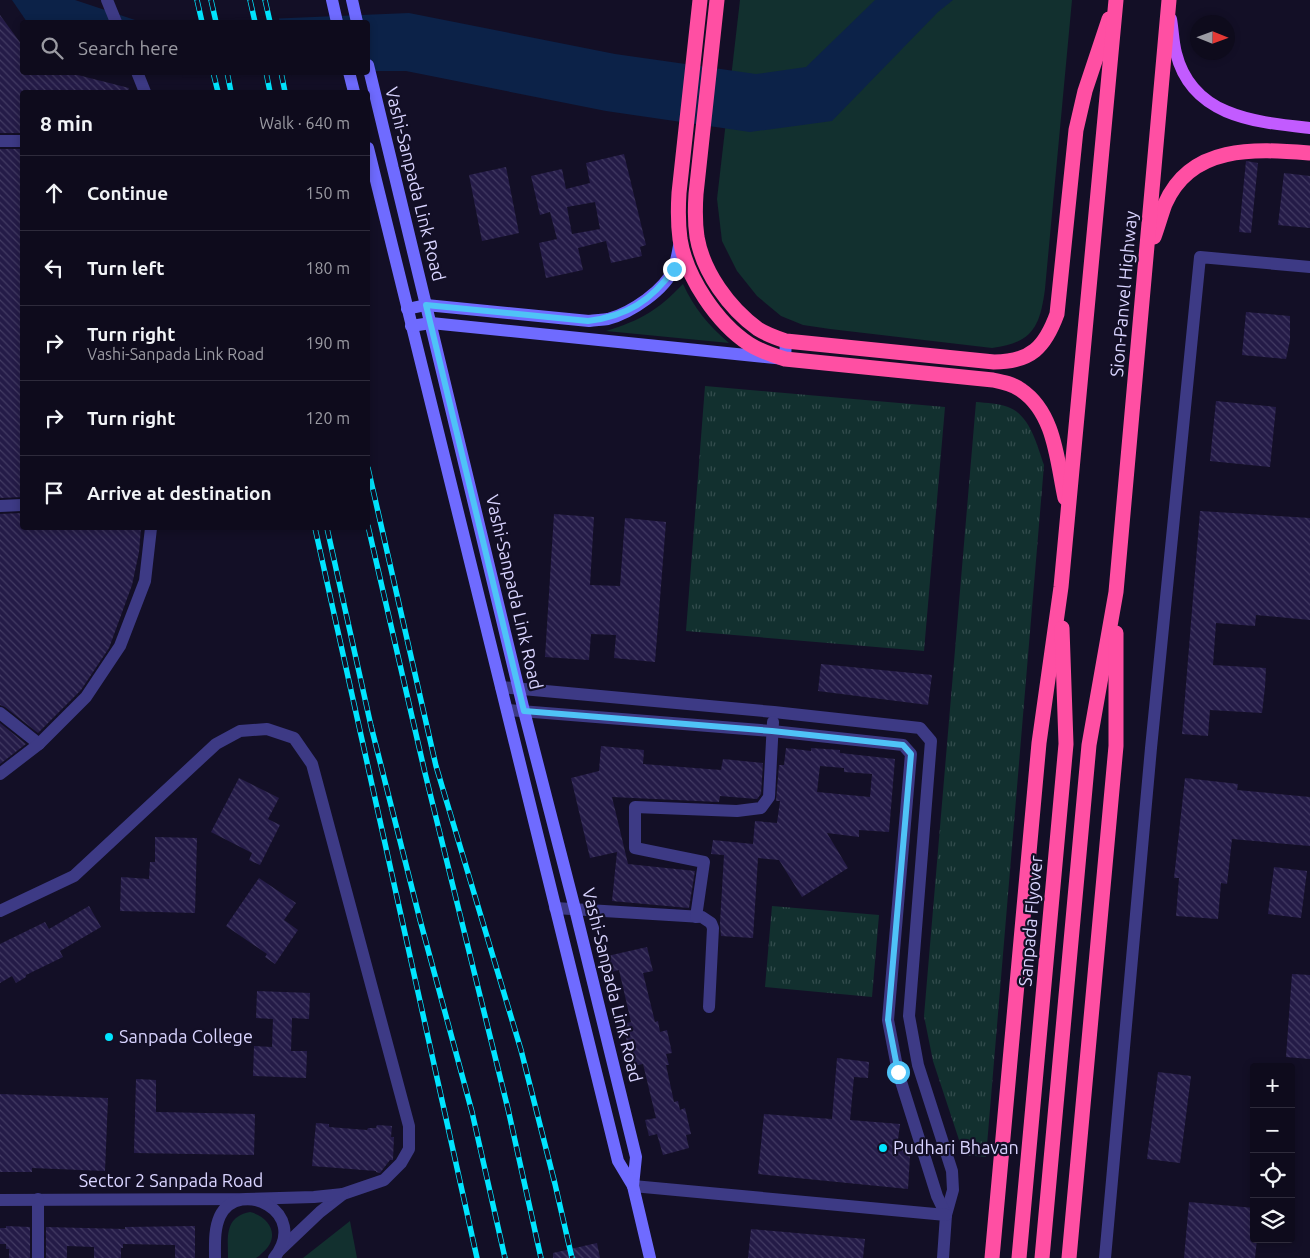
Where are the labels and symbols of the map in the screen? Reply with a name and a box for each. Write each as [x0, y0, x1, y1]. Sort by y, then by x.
north arrow [1190, 15, 1235, 60]
street label: Vashi-Sanpada Link Road [382, 85, 450, 283]
street label: Sion-Panvel Highway [1106, 210, 1140, 378]
route end [663, 258, 686, 281]
street label: Vashi-Sanpada Link Road [483, 492, 547, 691]
street label: Sanpada Flyover [1014, 854, 1046, 987]
street label: Vashi-Sanpada Link Road [579, 886, 647, 1084]
place label: Sanpada College [119, 1026, 253, 1046]
marker: Sanpada College [103, 1031, 115, 1043]
route start [887, 1061, 910, 1084]
place label: Pudhari Bhavan [893, 1137, 1019, 1157]
marker: Pudhari Bhavan [877, 1142, 889, 1154]
street label: Sector 2 Sanpada Road [79, 1170, 263, 1190]

